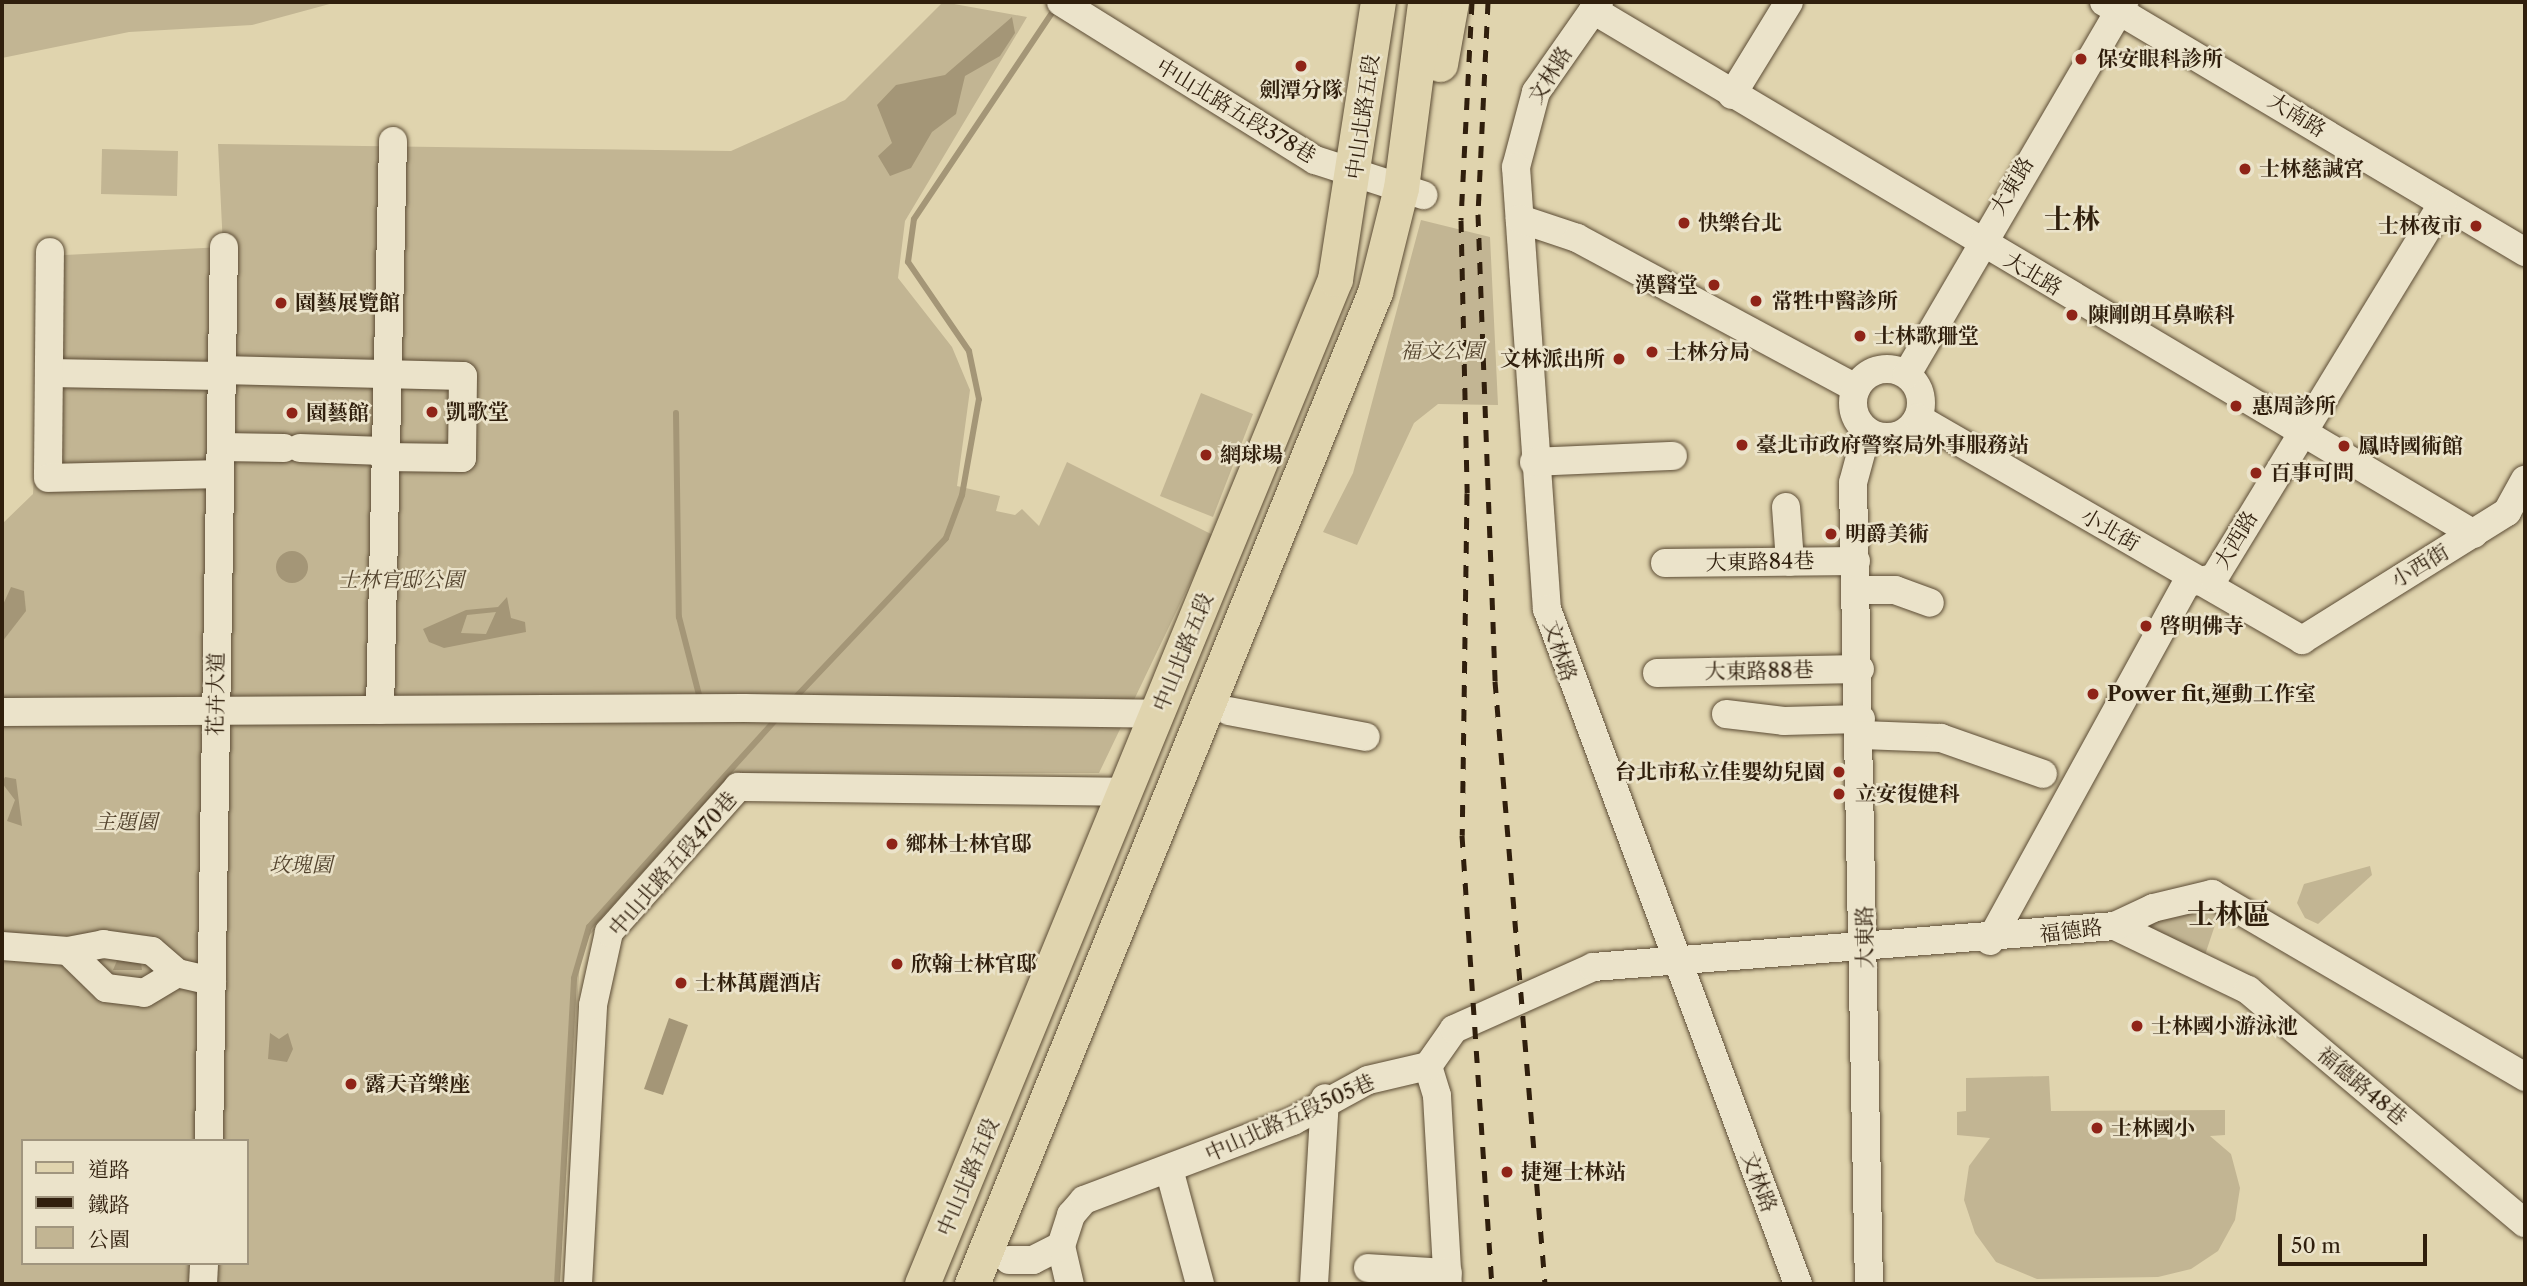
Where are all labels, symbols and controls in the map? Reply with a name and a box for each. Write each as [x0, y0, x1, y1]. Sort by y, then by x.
street label: 文林路 [1523, 42, 1577, 108]
place label: 保安眼科診所 [2097, 46, 2223, 72]
marker: 保安眼科診所 [2071, 49, 2091, 69]
street label: 中山北路五段378巷 [1152, 53, 1320, 169]
street label: 中山北路五段 [1342, 53, 1384, 181]
marker: 劍潭分隊 [1293, 58, 1309, 74]
place label: 劍潭分隊 [1259, 77, 1343, 103]
street label: 大南路 [2264, 88, 2330, 142]
street label: 大東路 [1985, 153, 2039, 219]
place label: 士林慈諴宮 [2259, 156, 2364, 182]
marker: 士林慈諴宮 [2237, 161, 2253, 177]
district label: 士林 [2044, 202, 2100, 236]
place label: 快樂台北 [1698, 210, 1782, 236]
place label: 士林夜市 [2378, 213, 2462, 239]
marker: 快樂台北 [1676, 215, 1692, 231]
marker: 士林夜市 [2468, 218, 2484, 234]
street label: 大北路 [2000, 247, 2066, 301]
place label: 漢醫堂 [1635, 272, 1698, 298]
marker: 漢醫堂 [1704, 275, 1724, 295]
place label: 常牲中醫診所 [1772, 288, 1898, 314]
place label: 園藝展覽館 [295, 290, 400, 316]
marker: 常牲中醫診所 [1746, 291, 1766, 311]
marker: 園藝展覽館 [273, 295, 289, 311]
place label: 陳剛朗耳鼻喉科 [2088, 302, 2235, 328]
marker: 陳剛朗耳鼻喉科 [2062, 305, 2082, 325]
place label: 士林歌珊堂 [1874, 323, 1979, 349]
marker: 士林歌珊堂 [1852, 328, 1868, 344]
park label: 福文公園 [1400, 338, 1484, 364]
place label: 士林分局 [1666, 339, 1750, 365]
marker: 士林分局 [1644, 344, 1660, 360]
place label: 文林派出所 [1500, 346, 1605, 372]
marker: 文林派出所 [1611, 351, 1627, 367]
place label: 惠周診所 [2252, 393, 2336, 419]
marker: 惠周診所 [2226, 396, 2246, 416]
place label: 凱歌堂 [446, 399, 509, 425]
place label: 園藝館 [306, 400, 369, 426]
marker: 凱歌堂 [424, 404, 440, 420]
marker: 園藝館 [284, 405, 300, 421]
place label: 臺北市政府警察局外事服務站 [1756, 432, 2029, 458]
place label: 鳳時國術館 [2358, 433, 2463, 459]
marker: 臺北市政府警察局外事服務站 [1734, 437, 1750, 453]
marker: 鳳時國術館 [2336, 438, 2352, 454]
place label: 網球場 [1220, 442, 1283, 468]
marker: 網球場 [1198, 447, 1214, 463]
place label: 百事可問 [2270, 460, 2354, 486]
marker: 百事可問 [2248, 465, 2264, 481]
street label: 小北街 [2076, 503, 2144, 557]
street label: 大西路 [2209, 507, 2263, 573]
place label: 明爵美術 [1845, 521, 1929, 547]
marker: 明爵美術 [1823, 526, 1839, 542]
street label: 小西街 [2387, 539, 2453, 593]
street label: 大東路84巷 [1705, 548, 1815, 576]
park label: 士林官邸公園 [338, 567, 464, 593]
street label: 中山北路五段 [1148, 589, 1218, 715]
place label: 啓明佛寺 [2160, 613, 2244, 639]
street label: 文林路 [1538, 617, 1582, 685]
marker: 啓明佛寺 [2138, 618, 2154, 634]
street label: 花卉大道 [203, 652, 229, 736]
street label: 大東路88巷 [1704, 657, 1814, 685]
place label: Power fit,運動工作室 [2107, 681, 2316, 707]
marker: Power fit,運動工作室 [2085, 686, 2101, 702]
place label: 台北市私立佳嬰幼兒園 [1615, 759, 1825, 785]
marker: 台北市私立佳嬰幼兒園 [1831, 764, 1847, 780]
place label: 立安復健科 [1855, 781, 1960, 807]
marker: 立安復健科 [1829, 784, 1849, 804]
street label: 中山北路五段470巷 [604, 787, 742, 941]
park label: 主題園 [95, 809, 157, 835]
place label: 鄉林士林官邸 [906, 831, 1032, 857]
marker: 鄉林士林官邸 [884, 836, 900, 852]
park label: 玫瑰園 [270, 852, 332, 878]
district label: 士林區 [2187, 897, 2271, 931]
street label: 大東路 [1852, 905, 1878, 969]
street label: 福德路 [2038, 915, 2104, 947]
place label: 欣翰士林官邸 [911, 951, 1037, 977]
marker: 欣翰士林官邸 [889, 956, 905, 972]
place label: 士林萬麗酒店 [695, 970, 821, 996]
marker: 士林萬麗酒店 [673, 975, 689, 991]
place label: 士林國小游泳池 [2151, 1013, 2298, 1039]
marker: 士林國小游泳池 [2129, 1018, 2145, 1034]
street label: 福德路48巷 [2312, 1041, 2412, 1131]
street label: 中山北路五段505巷 [1201, 1069, 1379, 1167]
place label: 露天音樂座 [365, 1071, 470, 1097]
marker: 露天音樂座 [343, 1076, 359, 1092]
street label: 中山北路五段 [932, 1114, 1004, 1240]
place label: 士林國小 [2111, 1115, 2195, 1141]
marker: 士林國小 [2089, 1120, 2105, 1136]
legend [21, 1139, 248, 1265]
street label: 文林路 [1736, 1148, 1782, 1216]
text: 道路 [88, 1157, 130, 1182]
place label: 捷運士林站 [1521, 1159, 1626, 1185]
marker: 捷運士林站 [1499, 1164, 1515, 1180]
text: 鐵路 [88, 1192, 130, 1217]
scale bar [2282, 1220, 2431, 1264]
text: 公園 [88, 1227, 130, 1252]
text: 50 m [2291, 1233, 2341, 1258]

